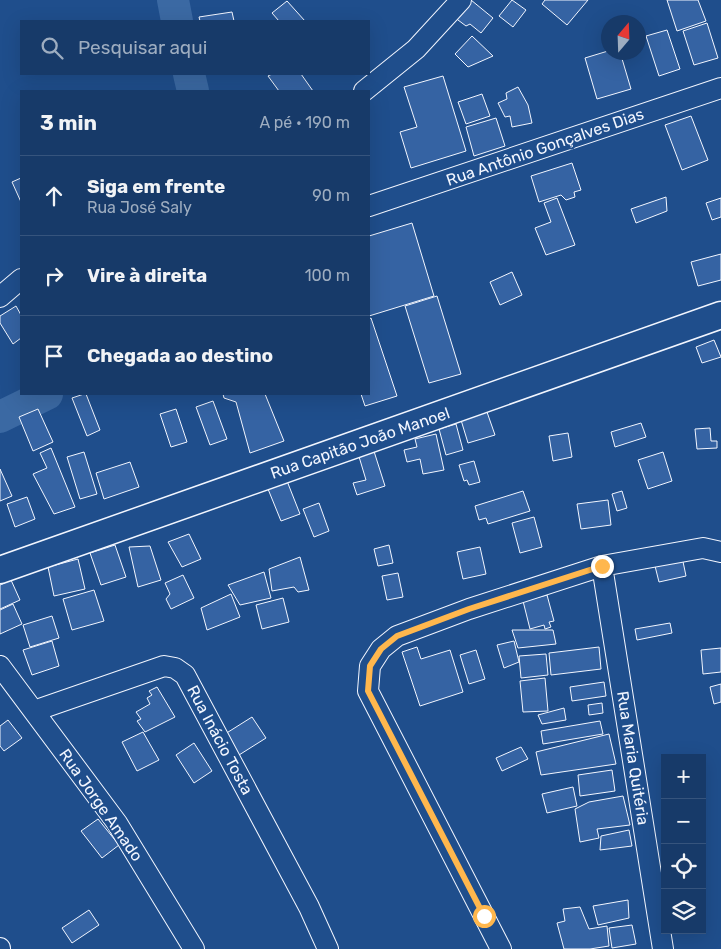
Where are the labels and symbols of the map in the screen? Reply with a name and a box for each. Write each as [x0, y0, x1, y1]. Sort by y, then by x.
north arrow [601, 15, 646, 60]
street label: Rua Antônio Gonçalves Dias [444, 104, 646, 190]
street label: Rua Capitão João Manoel [268, 403, 452, 483]
route end [591, 555, 614, 578]
street label: Rua Inácio Tosta [183, 682, 257, 798]
street label: Rua Maria Quitéria [613, 690, 653, 826]
street label: Rua Jorge Amado [55, 745, 147, 865]
route start [473, 905, 496, 928]

